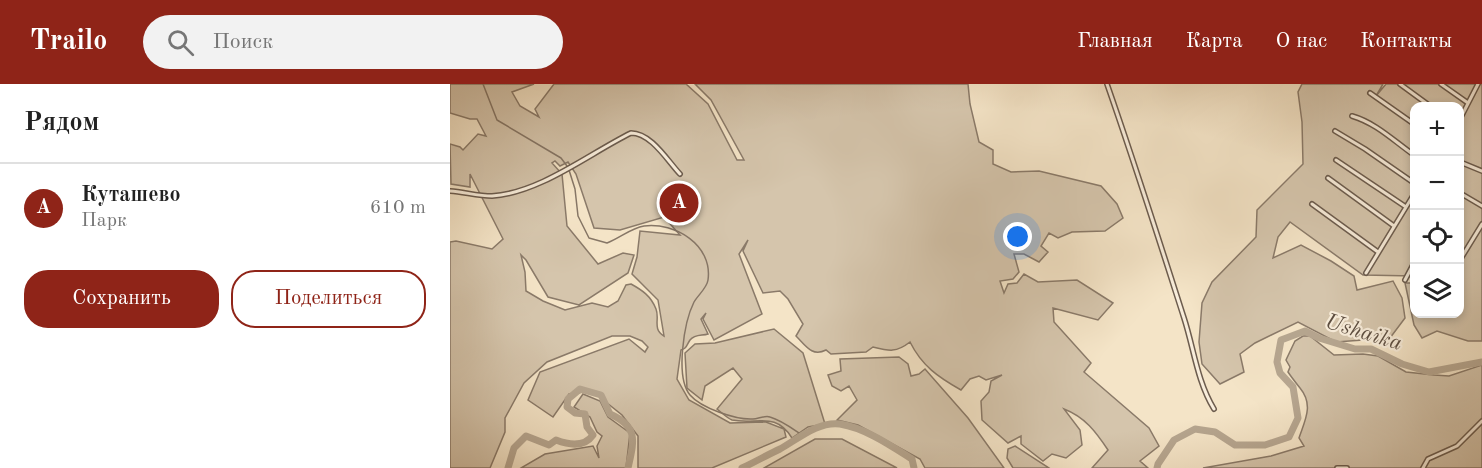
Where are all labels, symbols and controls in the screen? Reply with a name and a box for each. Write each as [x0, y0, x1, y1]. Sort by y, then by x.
search box [143, 15, 563, 69]
icon: search [164, 26, 197, 59]
text: Trailo [30, 28, 107, 56]
text: Поиск [212, 31, 273, 53]
text: Главная [1077, 31, 1153, 52]
text: Карта [1186, 31, 1243, 52]
text: О нас [1276, 31, 1327, 52]
text: Контакты [1360, 31, 1452, 52]
map controls [1410, 102, 1464, 318]
button: + [1410, 102, 1464, 156]
text: Рядом [24, 110, 99, 136]
button: − [1410, 156, 1464, 210]
pin: A [660, 180, 698, 226]
text: Куташево [81, 184, 181, 206]
text: A [36, 198, 51, 218]
text: 610 m [370, 198, 426, 218]
button: locate [1410, 210, 1464, 264]
text: Парк [81, 211, 127, 231]
your location [1003, 222, 1032, 251]
button: layers [1410, 264, 1464, 318]
button: Сохранить [24, 270, 219, 328]
button: Поделиться [231, 270, 426, 328]
water label: Ushaika [1322, 311, 1405, 355]

